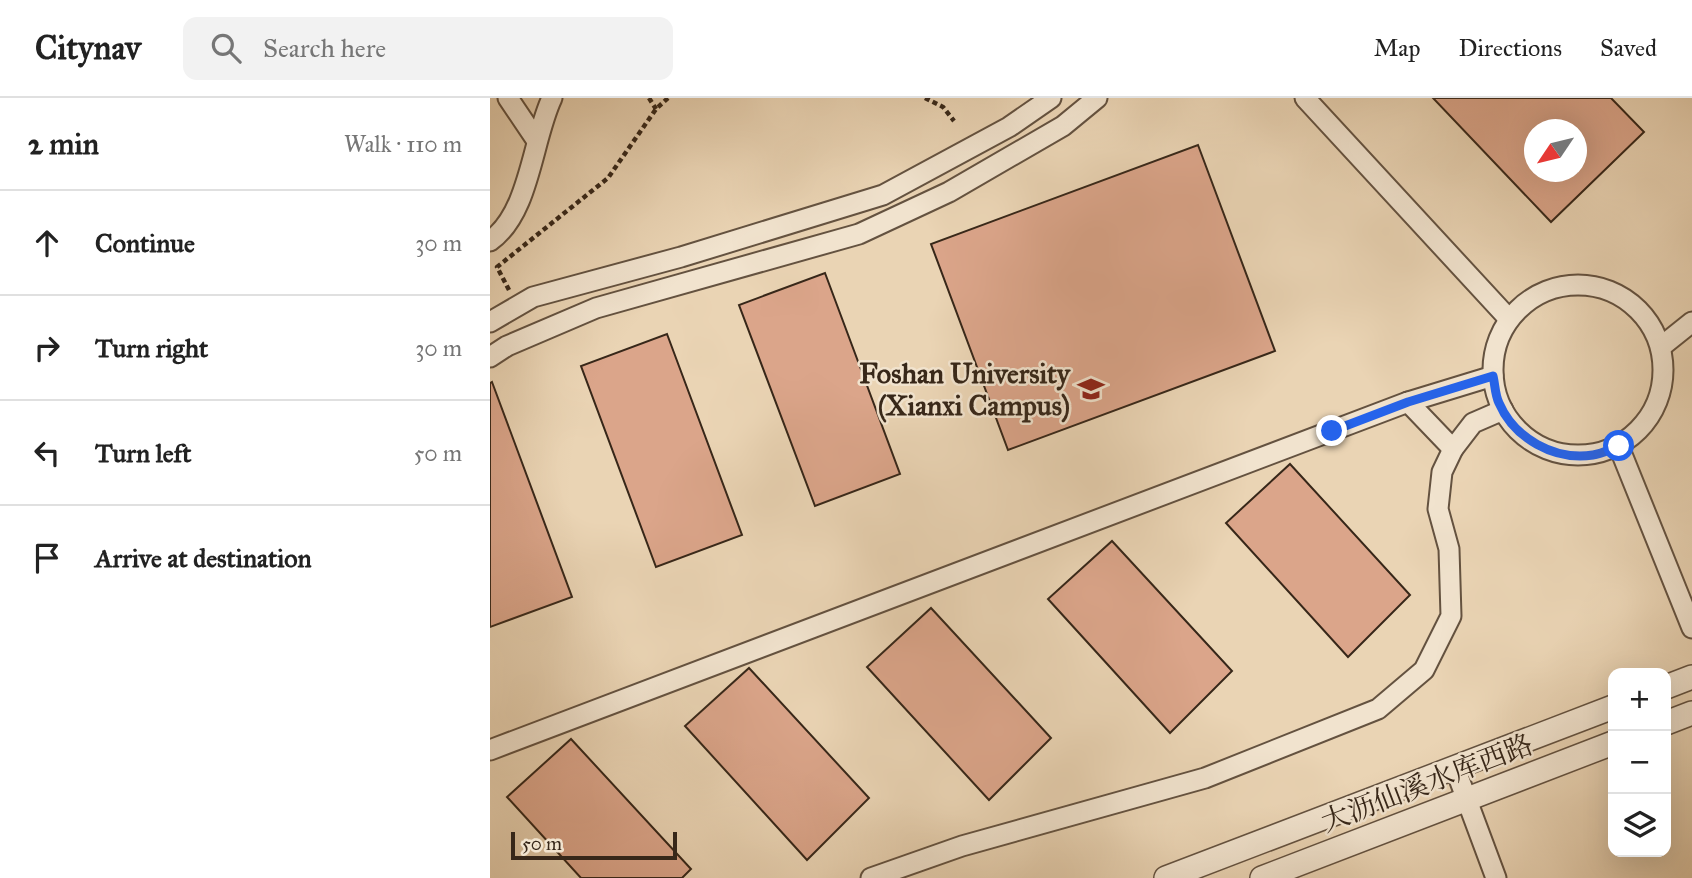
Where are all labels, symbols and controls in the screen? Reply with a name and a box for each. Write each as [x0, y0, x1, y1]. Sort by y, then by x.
search box [183, 17, 673, 80]
text: Citynav [35, 28, 141, 68]
icon: search [207, 29, 245, 67]
text: Search here [263, 32, 386, 64]
text: Map [1374, 33, 1421, 63]
text: Directions [1459, 33, 1562, 63]
text: Saved [1600, 33, 1657, 63]
north arrow [1524, 119, 1587, 182]
text: 2 min [28, 126, 99, 162]
text: Walk · 110 m [344, 130, 462, 158]
icon: ahead [28, 224, 66, 262]
text: Continue [95, 227, 195, 259]
text: 30 m [415, 229, 462, 257]
icon: right [28, 329, 66, 367]
text: Turn right [95, 332, 208, 364]
text: 30 m [415, 334, 462, 362]
place label: Foshan University (Xianxi Campus) [859, 356, 1071, 423]
school or university icon: Foshan University (Xianxi Campus) [1076, 374, 1106, 404]
route end [1316, 415, 1347, 446]
route start [1603, 430, 1634, 461]
icon: left [28, 434, 66, 472]
text: Turn left [95, 437, 191, 469]
text: 50 m [414, 439, 462, 467]
icon: arrive [28, 539, 66, 577]
text: Arrive at destination [95, 542, 312, 574]
map controls [1608, 668, 1671, 857]
button: + [1608, 668, 1671, 731]
street label: 大沥仙溪水库西路 [1316, 727, 1538, 839]
button: − [1608, 731, 1671, 794]
button: layers [1608, 794, 1671, 857]
scale bar [511, 829, 677, 861]
text: 50 m [522, 832, 562, 855]

